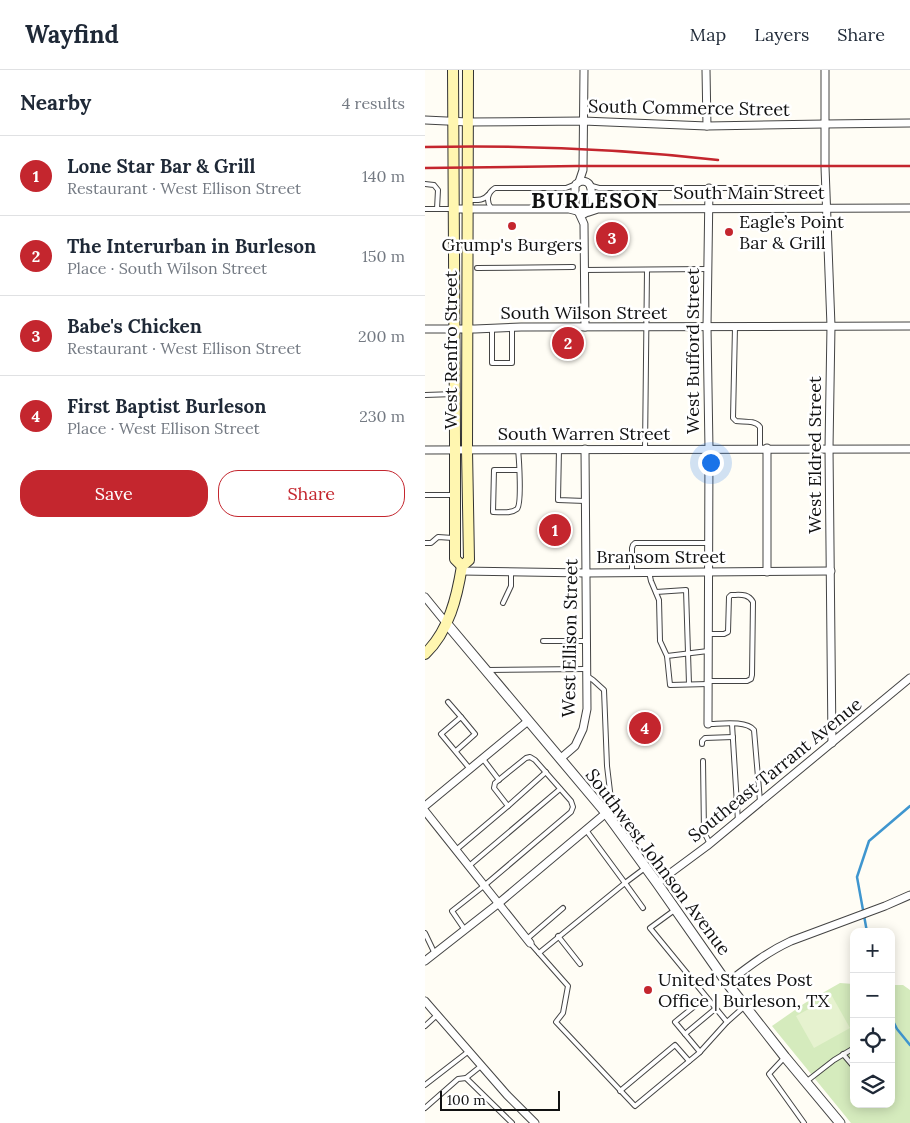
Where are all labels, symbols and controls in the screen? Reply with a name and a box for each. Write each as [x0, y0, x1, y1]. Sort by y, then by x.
text: Wayfind [25, 19, 119, 50]
text: Map [690, 23, 726, 46]
text: Layers [754, 23, 809, 46]
text: Share [837, 23, 885, 46]
text: Nearby [20, 89, 91, 116]
text: 4 results [342, 93, 405, 113]
street label: South Commerce Street [588, 94, 790, 121]
text: Lone Star Bar & Grill [67, 154, 255, 178]
text: 1 [33, 166, 39, 186]
text: 140 m [362, 166, 405, 186]
text: Restaurant · West Ellison Street [67, 178, 301, 198]
street label: South Main Street [673, 181, 825, 204]
district label: BURLESON [531, 186, 659, 214]
place label: Eagle’s Point Bar & Grill [739, 210, 844, 254]
pin: 3 [596, 219, 628, 257]
marker: Grump's Burgers [506, 220, 518, 232]
marker: Eagle’s Point Bar & Grill [723, 226, 735, 238]
place label: Grump's Burgers [442, 233, 582, 256]
text: The Interurban in Burleson [67, 234, 316, 258]
text: 2 [32, 246, 40, 266]
text: 150 m [362, 246, 405, 266]
text: Place · South Wilson Street [67, 258, 267, 278]
street label: West Bufford Street [681, 268, 704, 434]
street label: West Renfro Street [439, 271, 462, 429]
street label: South Wilson Street [500, 301, 668, 324]
text: Babe's Chicken [67, 314, 202, 338]
pin: 2 [552, 324, 584, 362]
text: 3 [32, 326, 40, 346]
text: 200 m [358, 326, 405, 346]
text: Restaurant · West Ellison Street [67, 338, 301, 358]
street label: West Eldred Street [803, 376, 826, 534]
text: First Baptist Burleson [67, 394, 266, 418]
text: 4 [32, 406, 40, 426]
text: 230 m [359, 406, 405, 426]
text: Place · West Ellison Street [67, 418, 260, 438]
street label: South Warren Street [498, 422, 670, 445]
your location [698, 450, 724, 476]
button: Save [20, 470, 208, 517]
button: Share [218, 470, 405, 517]
pin: 1 [539, 511, 571, 549]
street label: Bransom Street [596, 545, 726, 568]
street label: West Ellison Street [557, 558, 582, 717]
street label: Southeast Tarrant Avenue [683, 692, 866, 847]
pin: 4 [629, 709, 661, 747]
street label: Southwest Johnson Avenue [581, 764, 736, 960]
map controls [850, 928, 895, 1108]
button: + [850, 928, 895, 973]
place label: United States Post Office | Burleson, TX [658, 968, 830, 1012]
button: − [850, 973, 895, 1018]
marker: United States Post Office | Burleson, TX [642, 984, 654, 996]
button: locate [850, 1018, 895, 1063]
button: layers [850, 1063, 895, 1108]
scale bar [440, 1088, 560, 1111]
text: 100 m [447, 1091, 486, 1109]

